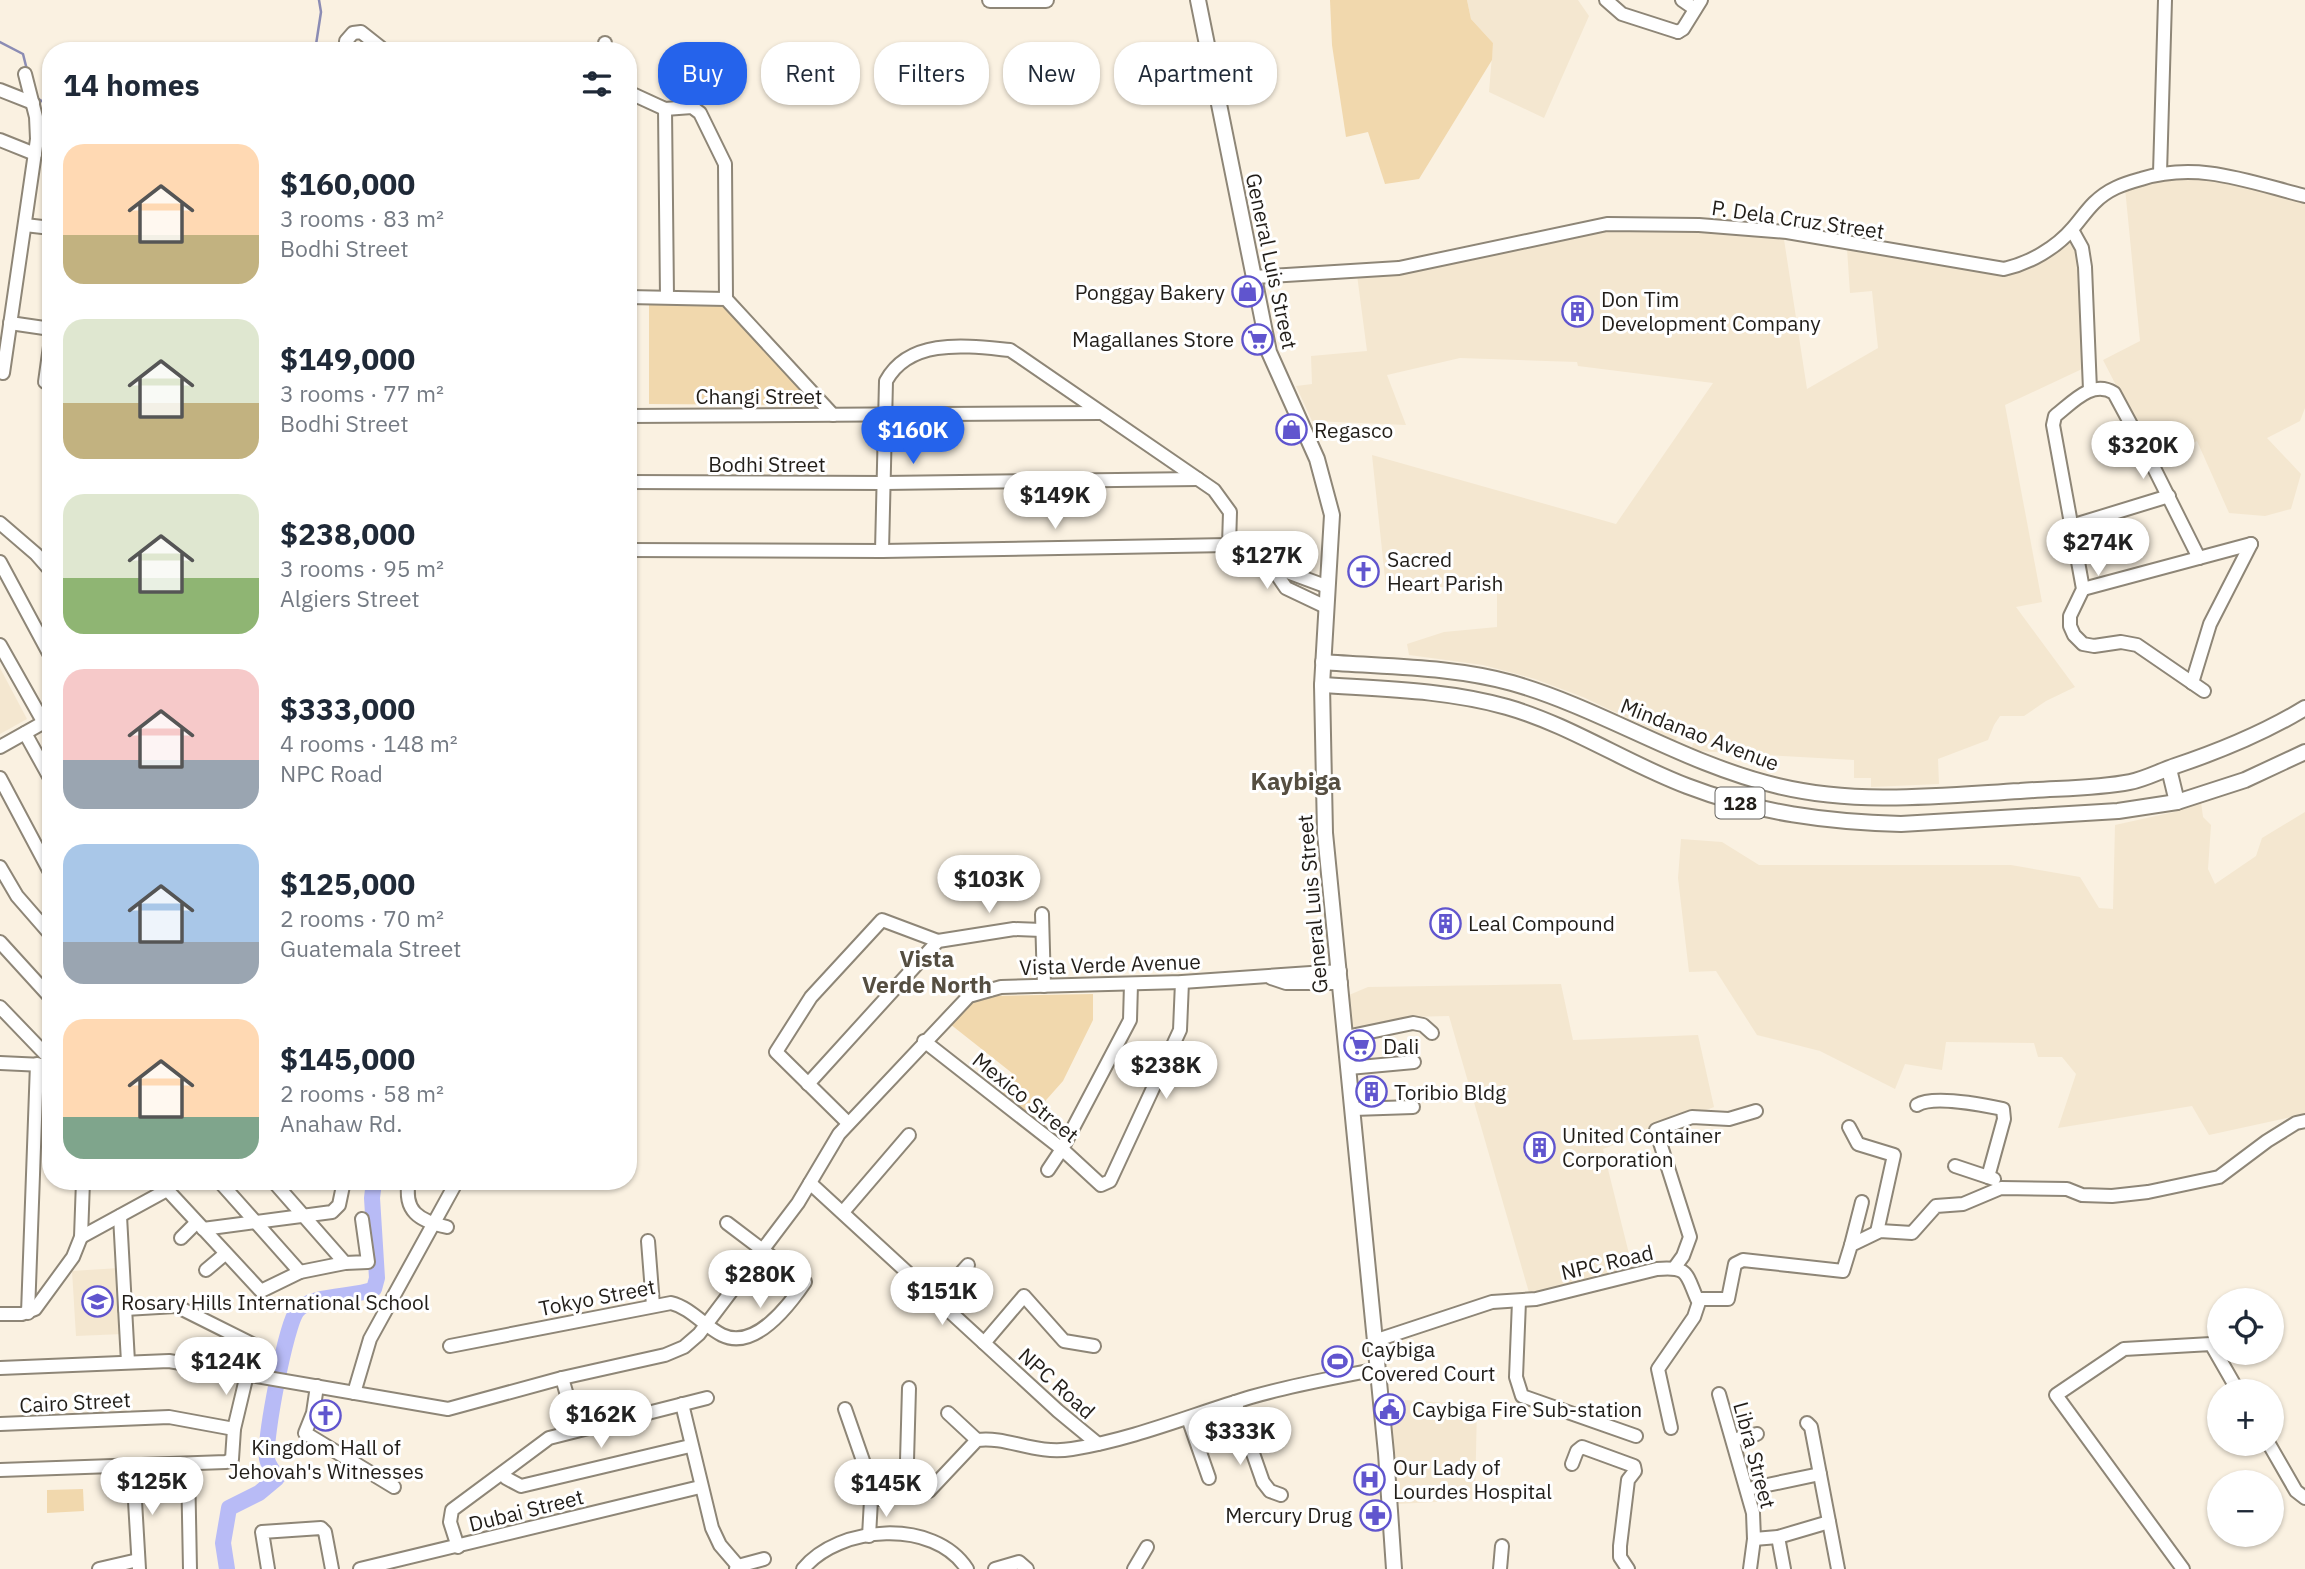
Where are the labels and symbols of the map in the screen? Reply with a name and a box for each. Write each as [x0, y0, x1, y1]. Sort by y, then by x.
street label: General Luis Street [1240, 170, 1304, 352]
street label: P. Dela Cruz Street [1710, 193, 1886, 245]
shop icon: Ponggay Bakery [1231, 275, 1265, 309]
place label: Ponggay Bakery [1075, 278, 1226, 306]
place label: Don Tim Development Company [1601, 285, 1821, 337]
building icon: Don Tim Development Company [1561, 294, 1595, 328]
supermarket icon: Magallanes Store [1240, 322, 1274, 356]
place label: Magallanes Store [1072, 325, 1234, 353]
street label: Changi Street [695, 382, 823, 410]
pin: $160K [864, 406, 962, 466]
shop icon: Regasco [1274, 413, 1308, 447]
place label: Regasco [1314, 416, 1393, 444]
pin: $320K [2094, 421, 2192, 481]
street label: Bodhi Street [708, 450, 826, 478]
pin: $149K [1006, 472, 1104, 531]
pin: $274K [2049, 518, 2147, 578]
pin: $127K [1218, 532, 1316, 591]
place label: Sacred Heart Parish [1387, 545, 1504, 597]
church icon: Sacred Heart Parish [1347, 554, 1381, 588]
street label: Mindanao Avenue [1617, 691, 1783, 777]
district label: Kaybiga [1250, 765, 1342, 797]
road number: 128 [1716, 788, 1764, 818]
street label: General Luis Street [1290, 813, 1334, 995]
pin: $103K [940, 856, 1038, 915]
building icon: Leal Compound [1428, 906, 1462, 940]
place label: Leal Compound [1468, 909, 1615, 937]
district label: Vista Verde North [862, 943, 992, 999]
street label: Vista Verde Avenue [1019, 947, 1201, 981]
supermarket icon: Dali [1343, 1029, 1377, 1063]
place label: Dali [1383, 1032, 1419, 1060]
pin: $238K [1117, 1042, 1215, 1101]
street label: Mexico Street [967, 1046, 1085, 1148]
building icon: Toribio Bldg [1354, 1075, 1388, 1109]
place label: Toribio Bldg [1394, 1078, 1506, 1106]
place label: United Container Corporation [1562, 1121, 1721, 1173]
building icon: United Container Corporation [1522, 1130, 1556, 1164]
street label: NPC Road [1558, 1238, 1656, 1286]
pin: $280K [711, 1250, 809, 1310]
pin: $151K [893, 1268, 991, 1327]
street label: Tokyo Street [536, 1272, 658, 1322]
school or university icon: Rosary Hills International School [81, 1285, 115, 1319]
place label: Rosary Hills International School [121, 1288, 430, 1316]
place label: Caybiga Covered Court [1361, 1335, 1495, 1387]
pin: $124K [177, 1338, 275, 1397]
street label: NPC Road [1013, 1341, 1101, 1425]
sports icon: Caybiga Covered Court [1321, 1344, 1355, 1378]
street label: Cairo Street [19, 1385, 131, 1419]
pin: $162K [552, 1390, 650, 1450]
public building icon: Caybiga Fire Sub-station [1372, 1392, 1406, 1426]
place label: Caybiga Fire Sub-station [1412, 1395, 1642, 1423]
church icon: Kingdom Hall of Jehovah's Witnesses [309, 1398, 343, 1432]
street label: Libra Street [1727, 1399, 1783, 1511]
pin: $333K [1191, 1408, 1289, 1467]
place label: Kingdom Hall of Jehovah's Witnesses [228, 1433, 424, 1485]
place label: Our Lady of Lourdes Hospital [1393, 1453, 1552, 1505]
pin: $125K [103, 1458, 201, 1517]
pin: $145K [837, 1460, 935, 1519]
hospital icon: Our Lady of Lourdes Hospital [1353, 1462, 1387, 1496]
street label: Dubai Street [466, 1482, 586, 1538]
pharmacy icon: Mercury Drug [1358, 1498, 1392, 1532]
place label: Mercury Drug [1225, 1501, 1352, 1529]

